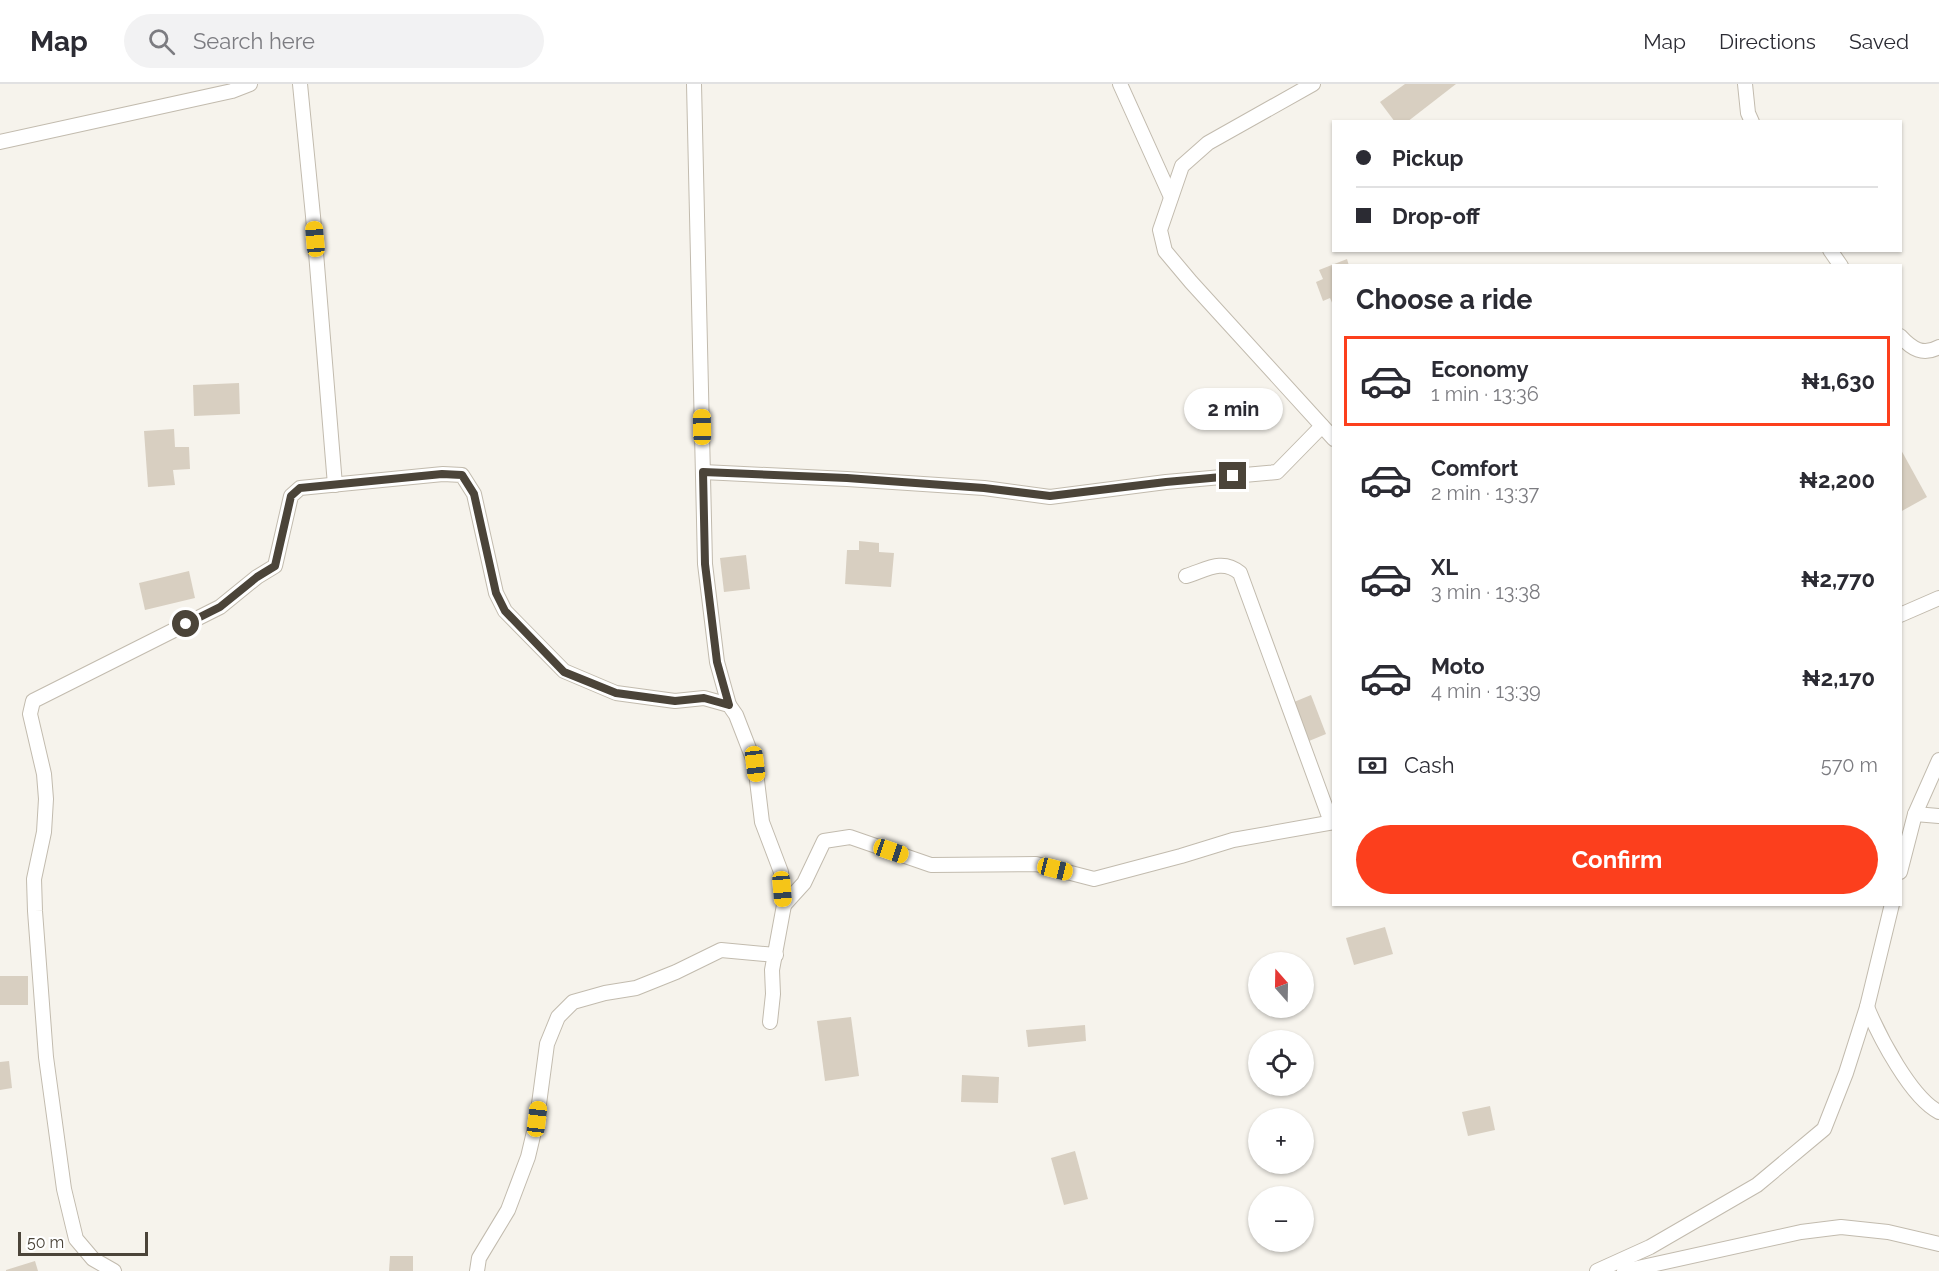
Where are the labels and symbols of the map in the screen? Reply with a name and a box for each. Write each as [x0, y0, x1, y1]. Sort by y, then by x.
car [304, 220, 326, 258]
callout: 2 min [1184, 389, 1282, 431]
car [693, 409, 711, 445]
route end [1219, 462, 1246, 489]
route start [172, 610, 199, 637]
car [744, 745, 766, 783]
car [871, 837, 911, 865]
car [1035, 856, 1075, 882]
car [771, 870, 793, 908]
north arrow [1248, 952, 1314, 1018]
car [526, 1100, 548, 1138]
scale bar [18, 1229, 148, 1256]

